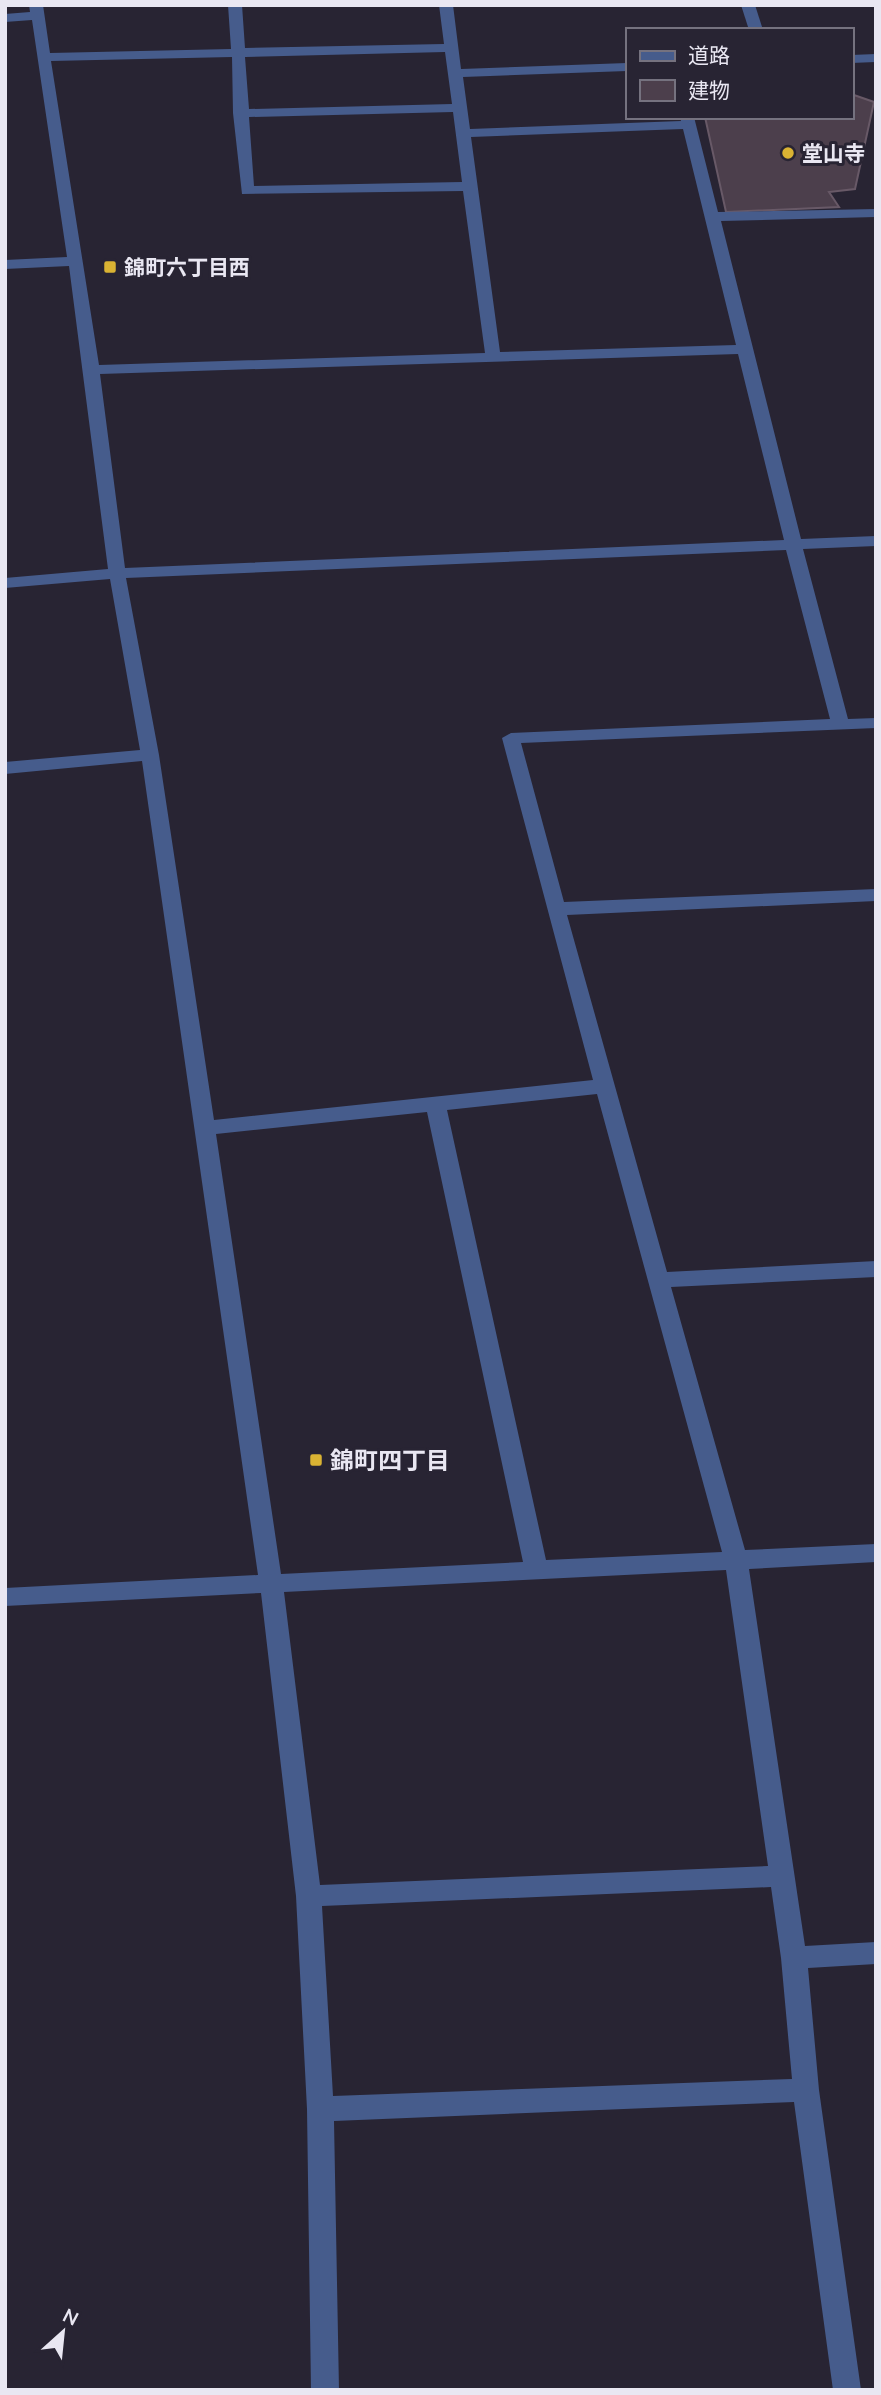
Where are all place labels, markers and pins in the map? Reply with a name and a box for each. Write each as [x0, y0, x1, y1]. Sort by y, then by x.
place label: 堂山寺 [802, 140, 865, 166]
marker: 堂山寺 [780, 145, 796, 161]
place label: 錦町六丁目西 [124, 254, 250, 280]
marker: 錦町六丁目西 [102, 259, 118, 275]
place label: 錦町四丁目 [330, 1445, 450, 1475]
marker: 錦町四丁目 [308, 1452, 324, 1468]

